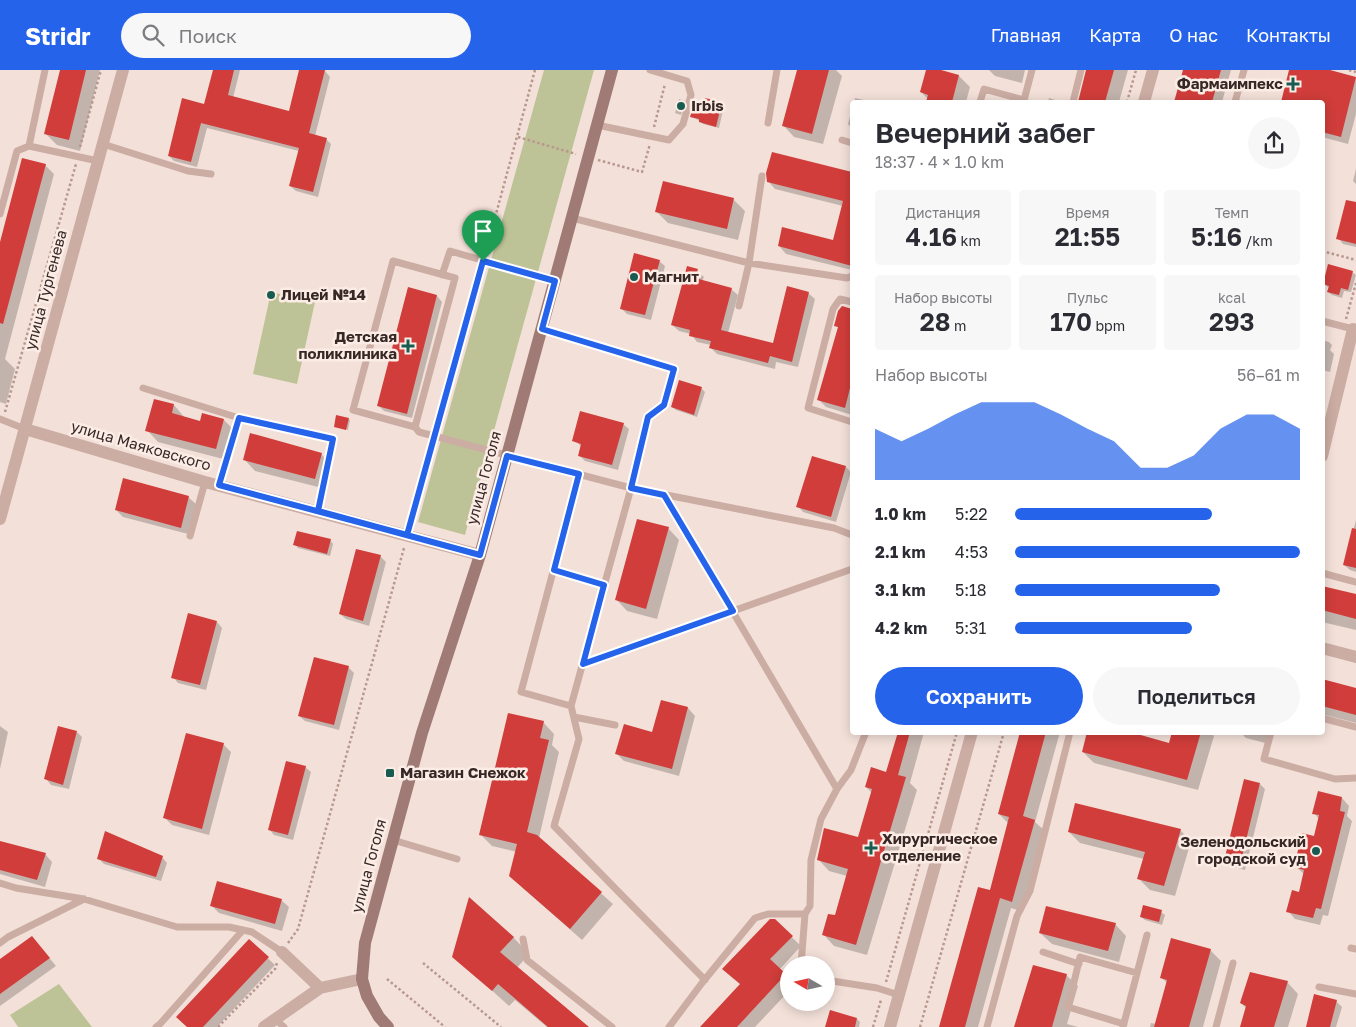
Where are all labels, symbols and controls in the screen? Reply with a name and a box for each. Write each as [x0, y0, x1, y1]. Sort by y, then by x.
search box [121, 13, 471, 58]
text: Stridr [25, 21, 91, 50]
icon: search [139, 21, 167, 49]
text: Поиск [179, 24, 237, 47]
text: Главная [991, 24, 1061, 46]
text: Карта [1089, 24, 1141, 46]
text: О нас [1169, 24, 1218, 46]
text: Контакты [1246, 24, 1331, 46]
place label: Фармаимпекс [1177, 74, 1283, 92]
marker: Фармаимпекс [1287, 78, 1299, 90]
place label: Irbis [691, 96, 724, 114]
marker: Irbis [675, 100, 687, 112]
text: Вечерний забег [875, 116, 1095, 149]
button: share [1248, 117, 1300, 169]
text: 18:37 · 4 × 1.0 km [875, 152, 1004, 172]
text: Дистанция [906, 204, 980, 221]
text: Время [1065, 204, 1110, 221]
text: Темп [1215, 204, 1249, 221]
pin [462, 210, 504, 261]
icon: arrive [469, 217, 497, 245]
text: 4.16 [905, 221, 957, 252]
text: 21:55 [1055, 221, 1120, 252]
text: 5:16 [1191, 221, 1242, 252]
street label: улица Тургенева [20, 228, 70, 352]
text: km [957, 232, 981, 249]
text: /km [1242, 232, 1273, 249]
place label: Магнит [644, 267, 699, 285]
marker: Магнит [628, 271, 640, 283]
place label: Лицей №14 [281, 285, 366, 303]
marker: Лицей №14 [265, 289, 277, 301]
text: Набор высоты [894, 289, 992, 306]
text: Пульс [1067, 289, 1108, 306]
text: kcal [1218, 289, 1246, 306]
text: 28 [920, 306, 951, 337]
text: 170 [1050, 306, 1092, 337]
text: 293 [1209, 306, 1255, 337]
text: m [951, 317, 966, 334]
text: bpm [1092, 317, 1125, 334]
place label: Детская поликлиника [298, 327, 397, 362]
marker: Детская поликлиника [401, 339, 415, 353]
text: Набор высоты [875, 365, 988, 385]
text: 56–61 m [1237, 365, 1300, 385]
street label: улица Маяковского [69, 416, 213, 474]
street label: улица Гоголя [462, 429, 504, 527]
text: 1.0 km [875, 504, 926, 524]
text: 5:22 [955, 504, 988, 524]
text: 2.1 km [875, 542, 925, 562]
text: 4:53 [955, 542, 988, 562]
text: 3.1 km [875, 580, 925, 600]
text: 5:18 [955, 580, 987, 600]
text: 4.2 km [875, 618, 927, 638]
text: 5:31 [955, 618, 986, 638]
button: Сохранить [875, 667, 1083, 725]
button: Поделиться [1093, 667, 1300, 725]
place label: Магазин Снежок [400, 763, 526, 781]
marker: Магазин Снежок [384, 767, 396, 779]
street label: улица Гоголя [347, 817, 389, 915]
place label: Хирургическое отделение [882, 829, 998, 864]
place label: Зеленодольский городской суд [1180, 832, 1307, 867]
marker: Хирургическое отделение [864, 841, 878, 855]
marker: Зеленодольский городской суд [1310, 845, 1322, 857]
north arrow [780, 956, 835, 1011]
map controls [780, 956, 835, 1011]

